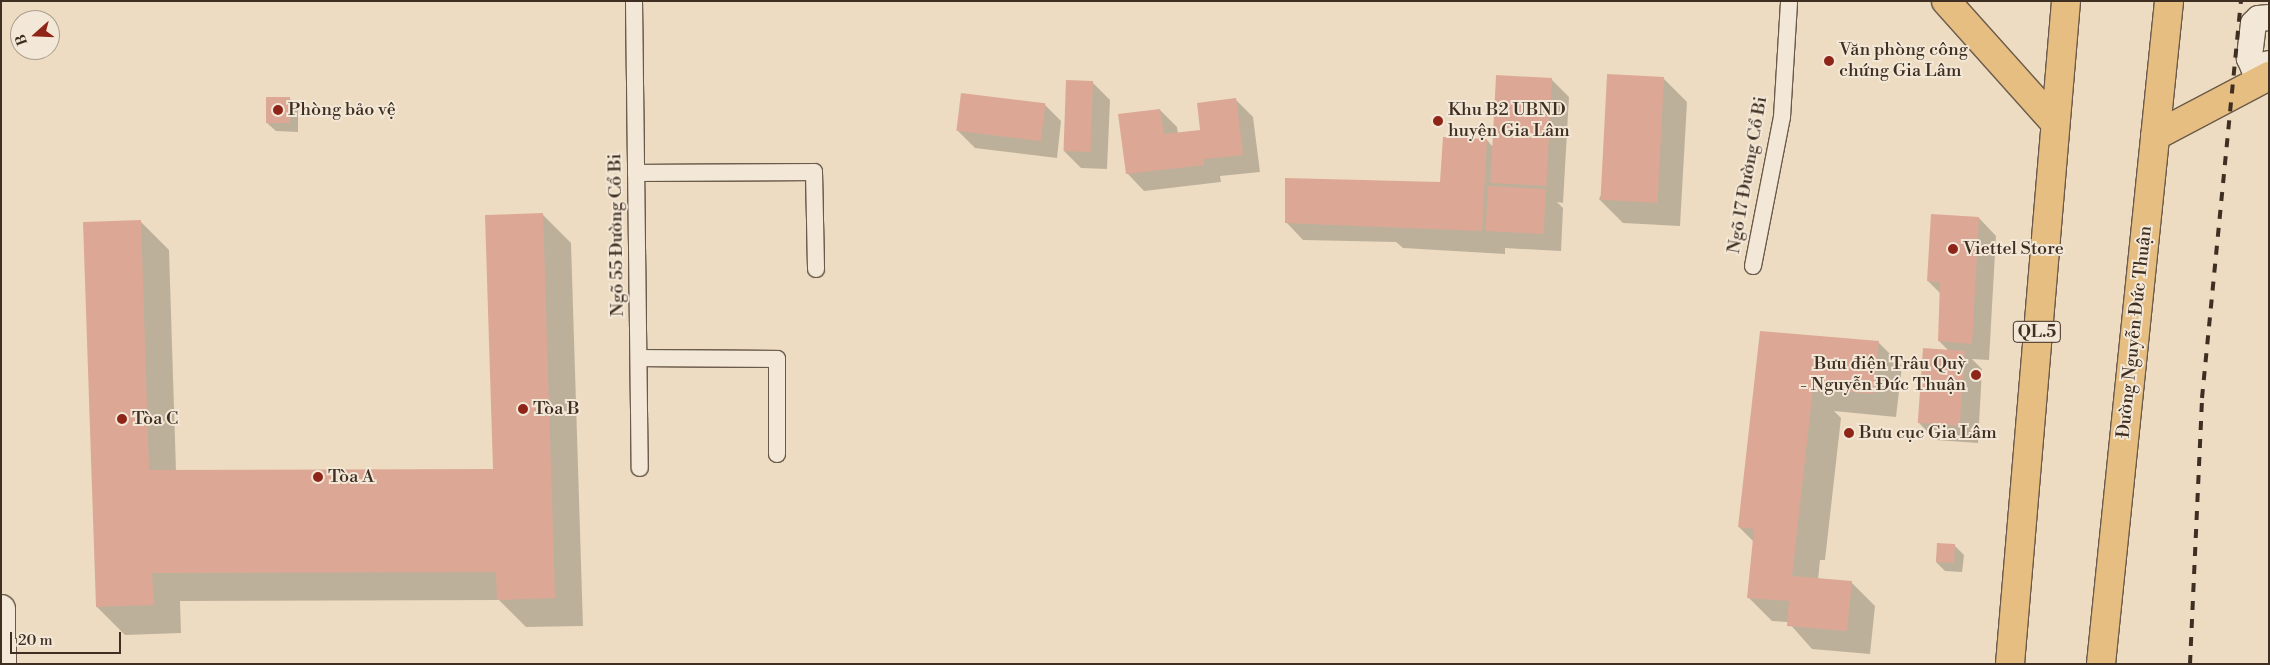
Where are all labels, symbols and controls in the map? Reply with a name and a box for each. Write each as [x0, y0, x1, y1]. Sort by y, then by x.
north arrow [10, 10, 60, 60]
text: B [12, 32, 32, 48]
place label: Văn phòng công chứng Gia Lâm [1839, 40, 1968, 82]
marker: Văn phòng công chứng Gia Lâm [1823, 55, 1835, 67]
street label: Ngõ 17 Đường Cổ Bi [1724, 95, 1772, 255]
place label: Phòng bảo vệ [288, 99, 396, 121]
place label: Khu B2 UBND huyện Gia Lâm [1448, 100, 1570, 142]
marker: Phòng bảo vệ [272, 104, 284, 116]
marker: Khu B2 UBND huyện Gia Lâm [1432, 115, 1444, 127]
street label: Ngõ 55 Đường Cổ Bi [605, 153, 629, 317]
street label: Đường Nguyễn Đức Thuận [2113, 225, 2157, 439]
place label: Viettel Store [1963, 238, 2064, 260]
marker: Viettel Store [1947, 243, 1959, 255]
road number: QL.5 [2012, 318, 2062, 346]
place label: Bưu điện Trâu Quỳ - Nguyễn Đức Thuận [1800, 354, 1966, 396]
marker: Bưu điện Trâu Quỳ - Nguyễn Đức Thuận [1970, 369, 1982, 381]
place label: Tòa B [533, 398, 580, 420]
marker: Tòa B [517, 403, 529, 415]
place label: Tòa C [132, 408, 178, 430]
marker: Tòa C [116, 413, 128, 425]
place label: Bưu cục Gia Lâm [1859, 422, 1997, 444]
marker: Bưu cục Gia Lâm [1843, 427, 1855, 439]
place label: Tòa A [328, 466, 374, 488]
marker: Tòa A [312, 471, 324, 483]
scale bar [12, 622, 124, 654]
text: 20 m [18, 631, 53, 650]

